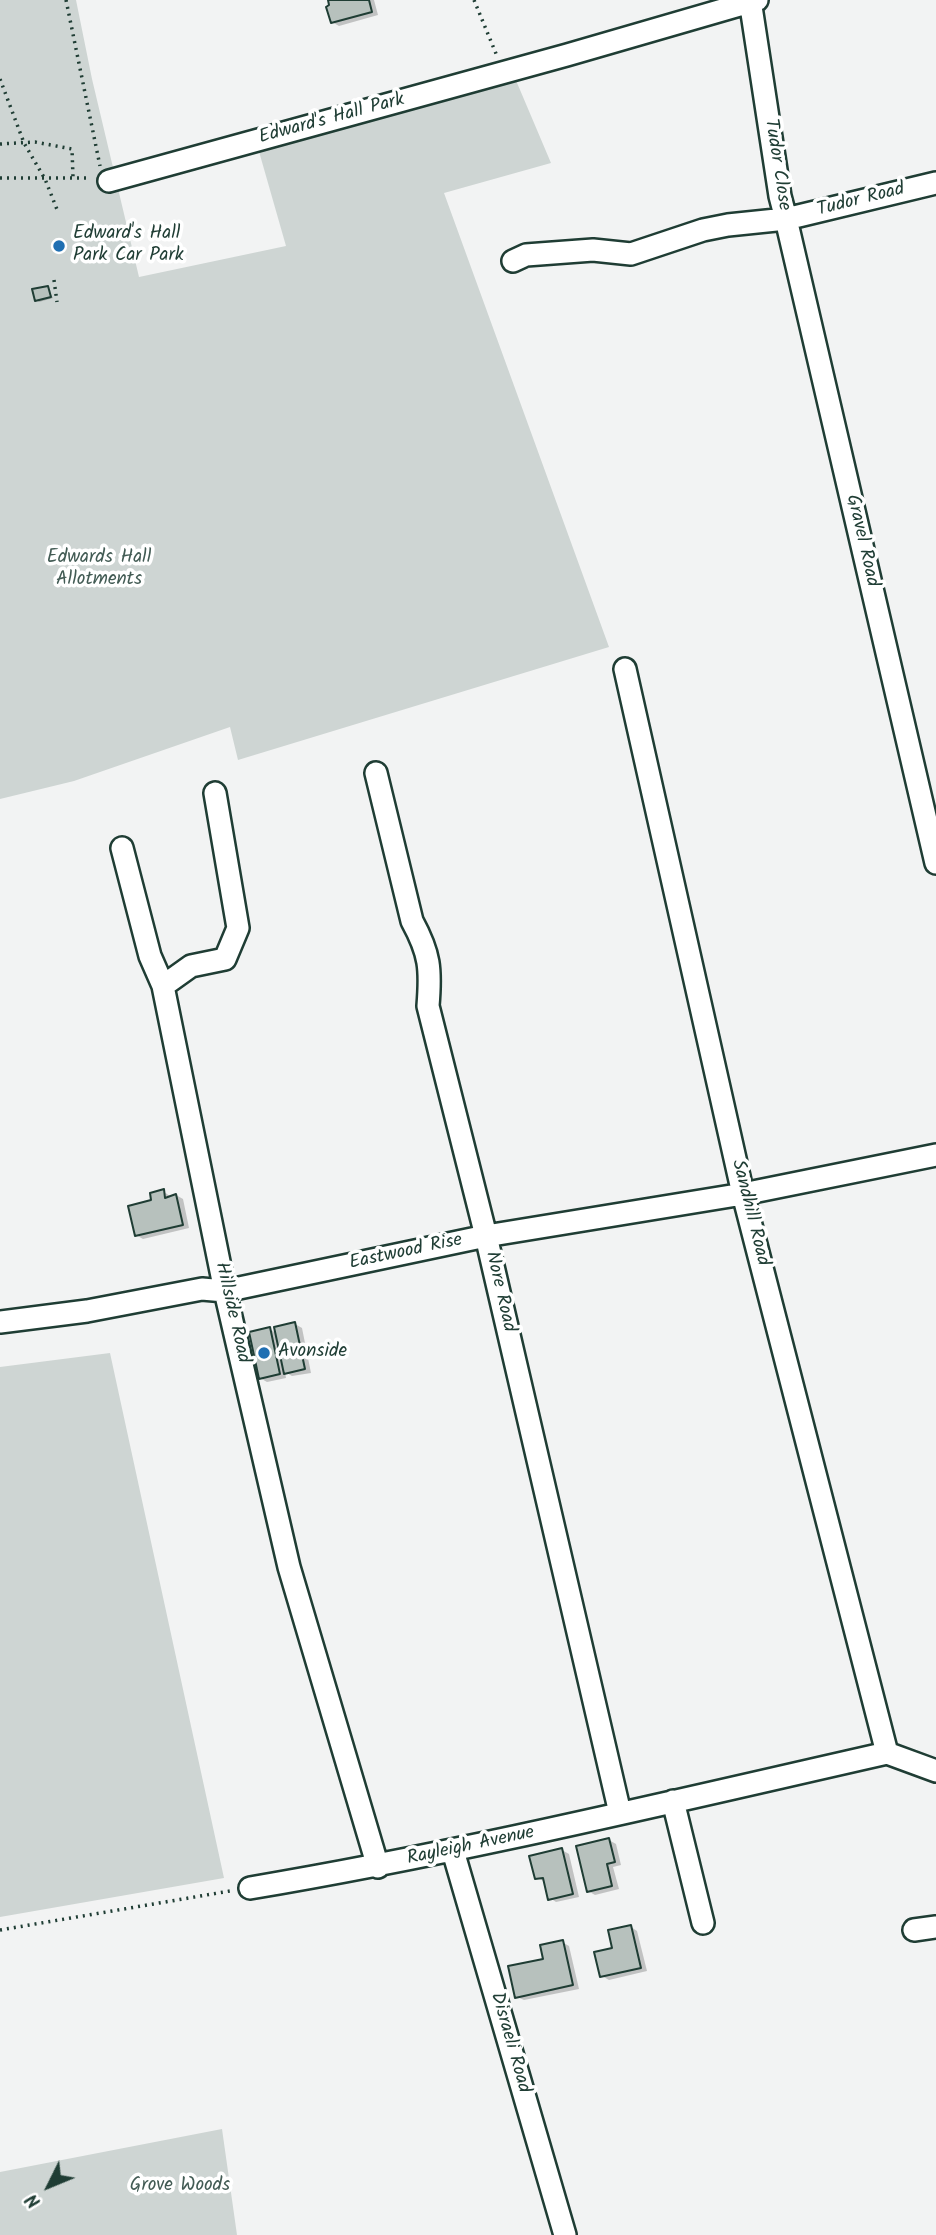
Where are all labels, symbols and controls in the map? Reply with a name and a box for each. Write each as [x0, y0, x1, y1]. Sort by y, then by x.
street label: Edward's Hall Park [257, 90, 407, 150]
street label: Tudor Close [757, 117, 795, 213]
street label: Tudor Road [815, 179, 907, 223]
place label: Edward's Hall Park Car Park [73, 224, 184, 268]
marker: Edward's Hall Park Car Park [51, 238, 67, 254]
street label: Gravel Road [839, 493, 883, 589]
park label: Edwards Hall Allotments [47, 548, 151, 592]
street label: Sandhill Road [725, 1158, 773, 1268]
street label: Eastwood Rise [347, 1230, 465, 1276]
street label: Nore Road [479, 1249, 519, 1335]
street label: Hillside Road [208, 1260, 254, 1366]
place label: Avonside [278, 1342, 347, 1364]
marker: Avonside [256, 1345, 272, 1361]
street label: Rayleigh Avenue [405, 1822, 537, 1872]
street label: Disraeli Road [484, 1990, 534, 2096]
north arrow [14, 2151, 84, 2221]
park label: Grove Woods [130, 2176, 230, 2198]
text: N [19, 2186, 49, 2215]

